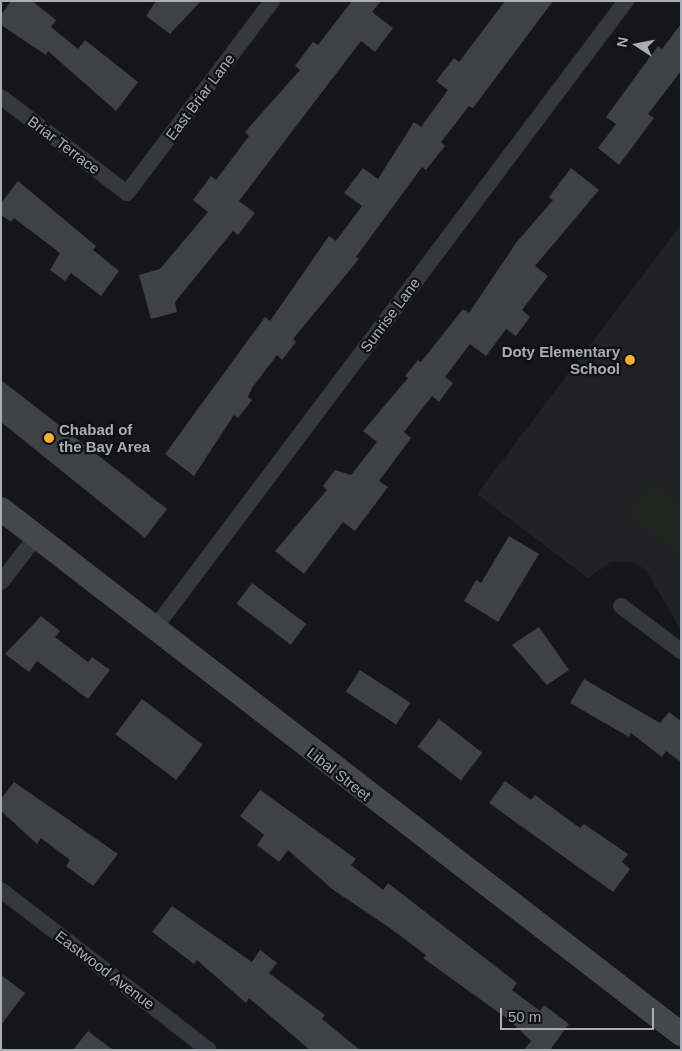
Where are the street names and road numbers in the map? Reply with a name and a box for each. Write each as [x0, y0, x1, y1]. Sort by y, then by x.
street label: East Briar Lane [162, 50, 238, 144]
street label: Briar Terrace [24, 112, 104, 178]
street label: Sunrise Lane [356, 274, 424, 356]
street label: Libal Street [304, 744, 374, 804]
street label: Eastwood Avenue [51, 927, 159, 1013]

